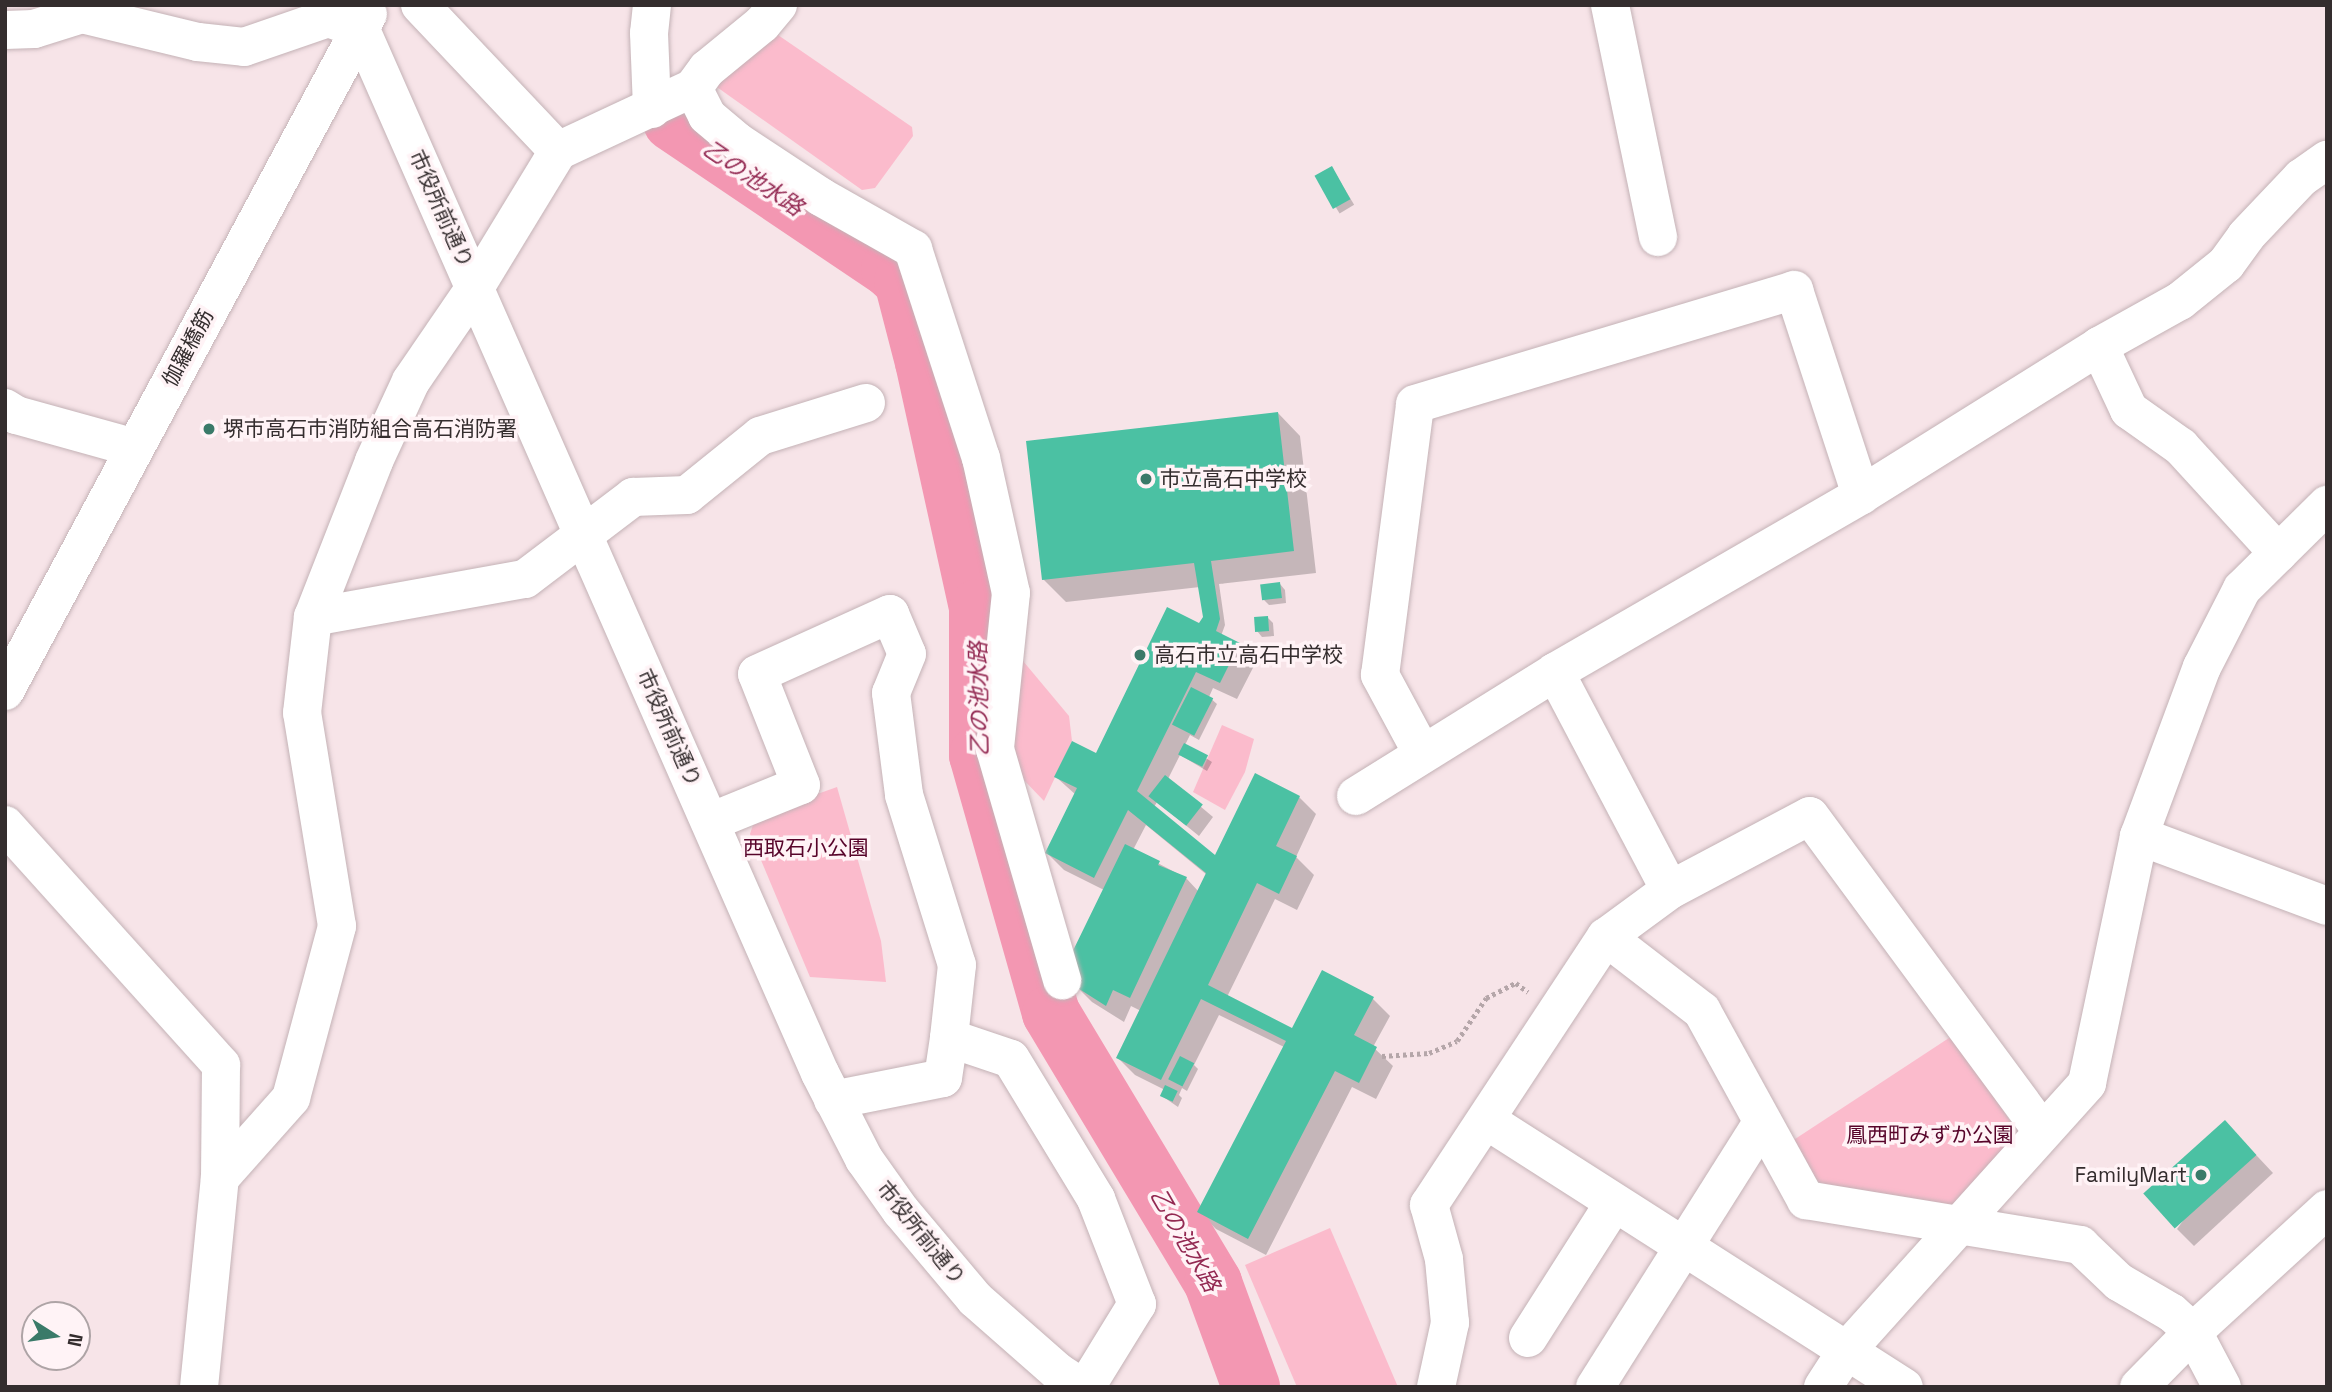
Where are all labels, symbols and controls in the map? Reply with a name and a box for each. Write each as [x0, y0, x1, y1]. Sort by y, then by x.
water label: 乙の池水路 [698, 134, 808, 222]
street label: 市役所前通り [404, 146, 478, 272]
street label: 伽羅橋筋 [157, 305, 219, 391]
place label: 堺市高石市消防組合高石消防署 [223, 416, 517, 442]
marker: 堺市高石市消防組合高石消防署 [201, 421, 217, 437]
place label: 市立高石中学校 [1160, 466, 1307, 492]
marker: 市立高石中学校 [1138, 471, 1154, 487]
water label: 乙の池水路 [964, 641, 994, 757]
place label: 高石市立高石中学校 [1154, 642, 1343, 668]
marker: 高石市立高石中学校 [1132, 647, 1148, 663]
street label: 市役所前通り [632, 665, 706, 791]
park label: 西取石小公園 [743, 835, 869, 861]
park label: 鳳西町みずか公園 [1846, 1122, 2014, 1148]
place label: FamilyMart [2075, 1162, 2187, 1188]
marker: FamilyMart [2193, 1167, 2209, 1183]
street label: 市役所前通り [872, 1176, 970, 1290]
water label: 乙の池水路 [1144, 1183, 1226, 1297]
north arrow [21, 1301, 91, 1371]
text: N [62, 1331, 89, 1349]

